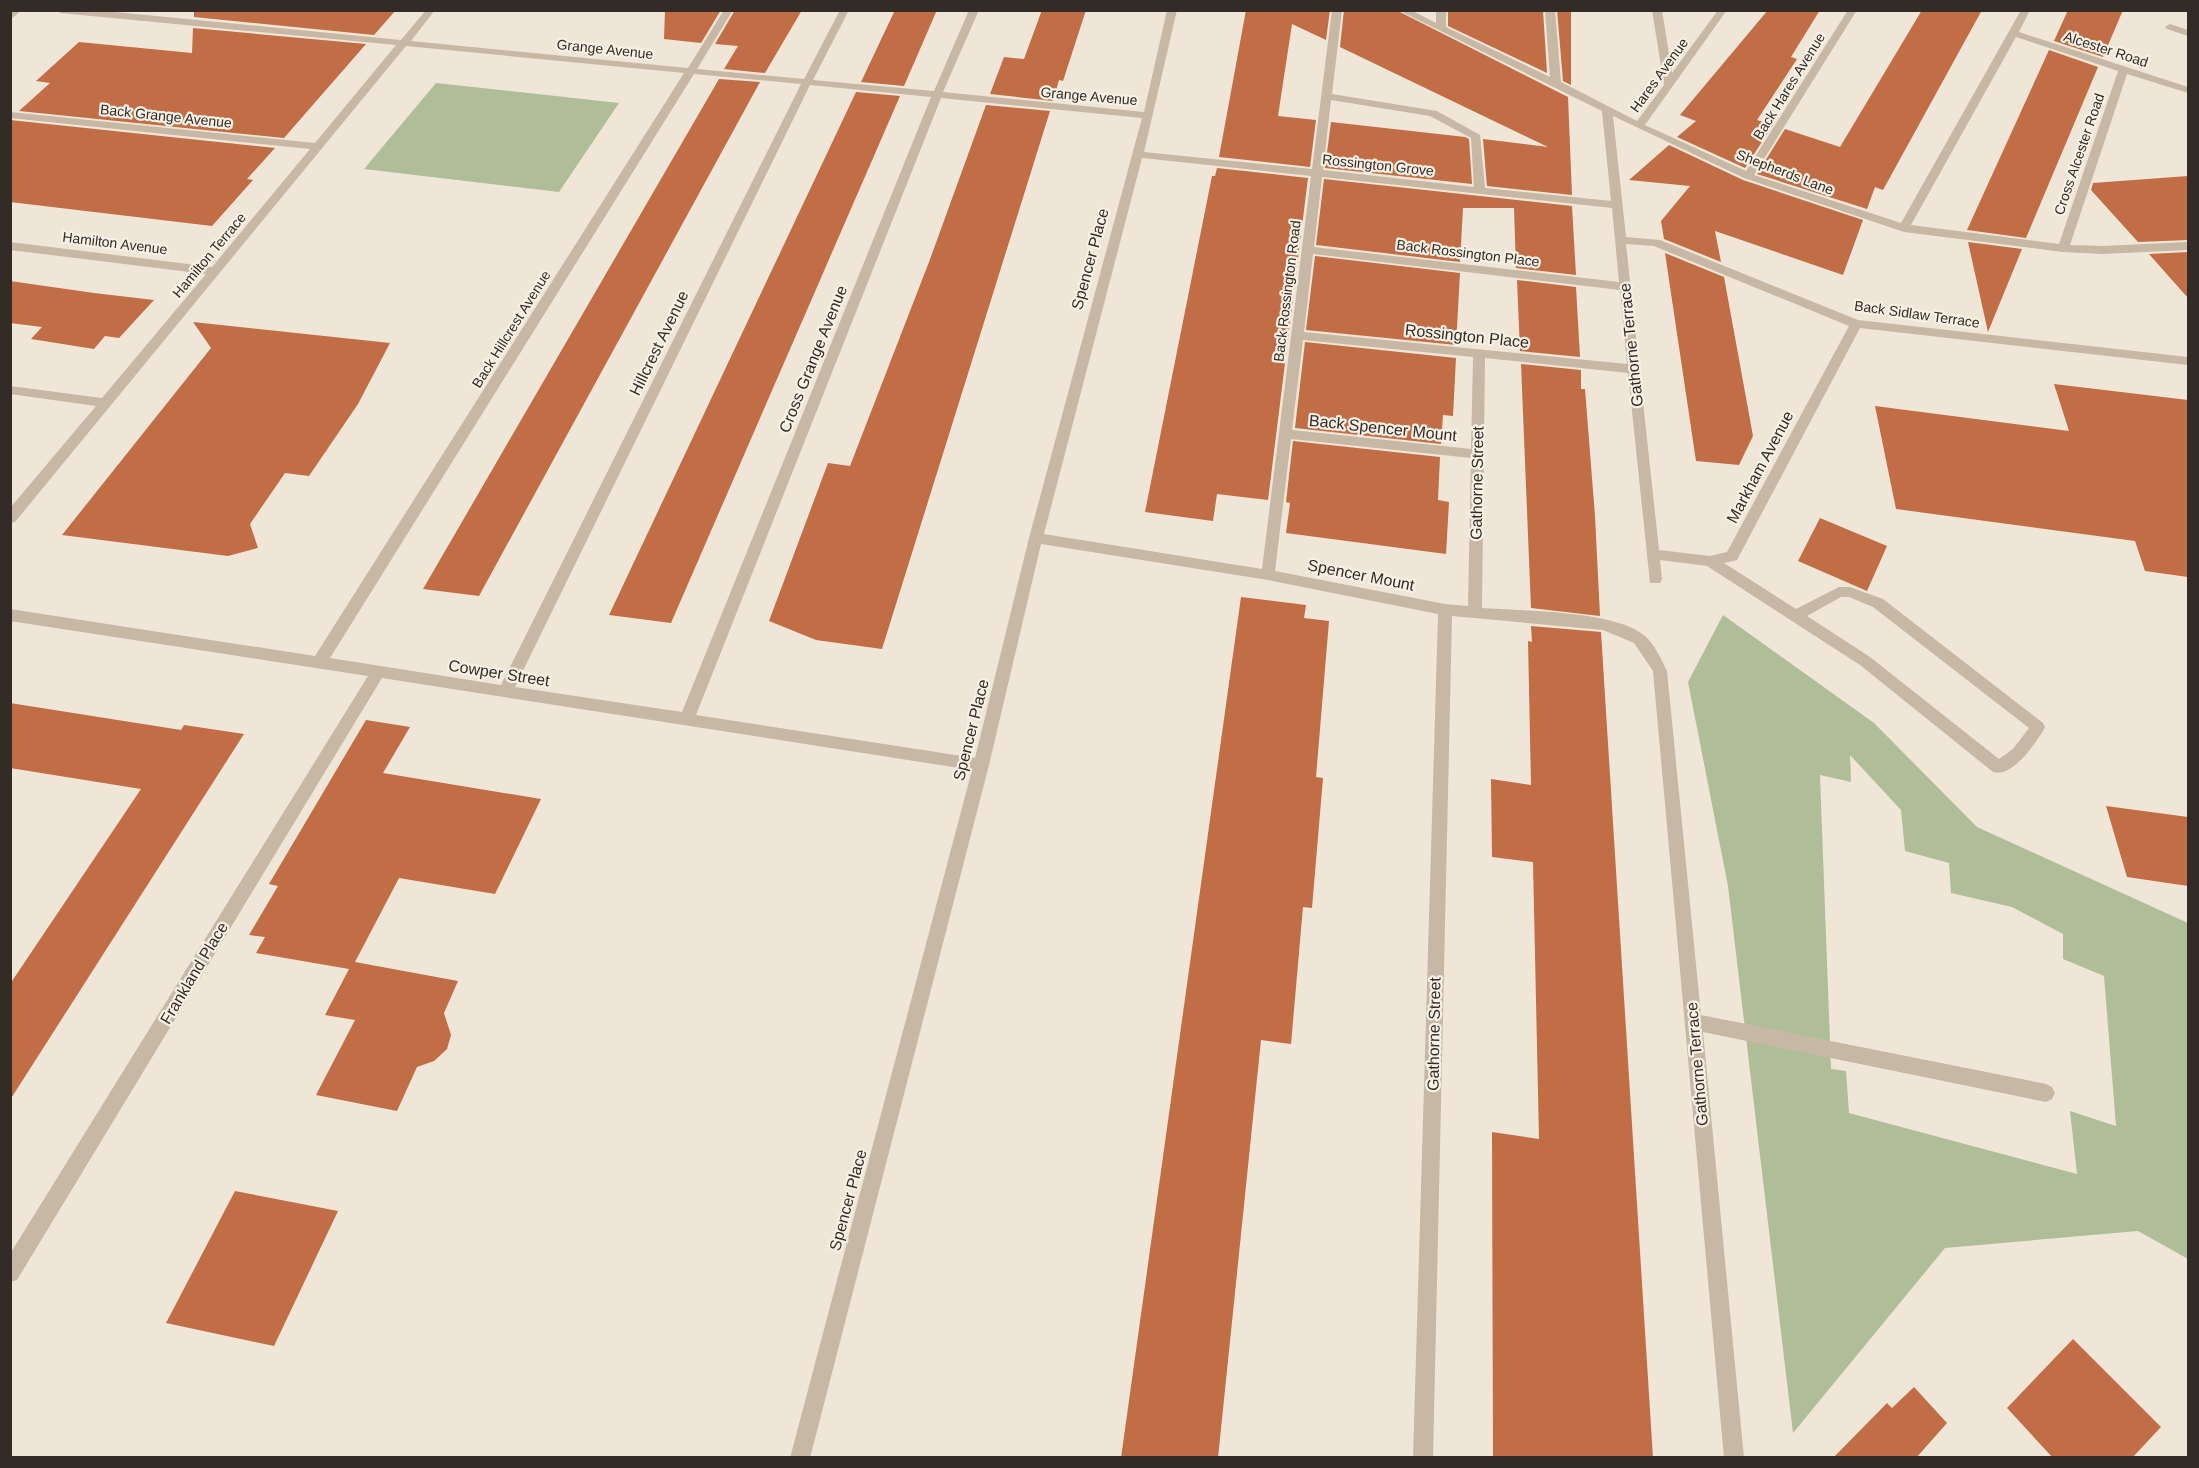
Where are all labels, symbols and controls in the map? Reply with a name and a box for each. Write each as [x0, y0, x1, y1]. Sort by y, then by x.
street label: Alcester Road [2062, 28, 2150, 70]
street label: Back Hares Avenue [1750, 30, 1828, 142]
street label: Hares Avenue [1627, 35, 1691, 115]
street label: Grange Avenue [556, 36, 654, 62]
street label: Grange Avenue [1040, 84, 1138, 108]
street label: Cross Alcester Road [2051, 91, 2107, 217]
street label: Back Grange Avenue [99, 101, 233, 131]
street label: Shepherds Lane [1734, 146, 1836, 198]
street label: Rossington Grove [1321, 151, 1435, 179]
street label: Spencer Place [1068, 206, 1112, 311]
street label: Hamilton Terrace [169, 209, 249, 301]
street label: Back Rossington Road [1270, 219, 1304, 363]
street label: Hamilton Avenue [62, 229, 169, 257]
street label: Back Rossington Place [1396, 236, 1541, 270]
street label: Back Hillcrest Avenue [468, 267, 554, 391]
street label: Gathorne Terrace [1616, 282, 1646, 408]
street label: Cross Grange Avenue [776, 283, 850, 435]
street label: Hillcrest Avenue [626, 288, 692, 398]
street label: Back Sidlaw Terrace [1853, 297, 1981, 331]
street label: Rossington Place [1404, 321, 1530, 351]
street label: Markham Avenue [1723, 408, 1797, 526]
street label: Back Spencer Mount [1308, 412, 1458, 444]
street label: Gathorne Street [1468, 425, 1487, 540]
street label: Spencer Mount [1306, 556, 1416, 594]
street label: Cowper Street [447, 657, 551, 689]
street label: Spencer Place [950, 677, 992, 783]
street label: Frankland Place [157, 919, 231, 1027]
street label: Gathorne Street [1425, 976, 1444, 1091]
street label: Gathorne Terrace [1683, 1001, 1711, 1127]
street label: Spencer Place [826, 1147, 870, 1252]

